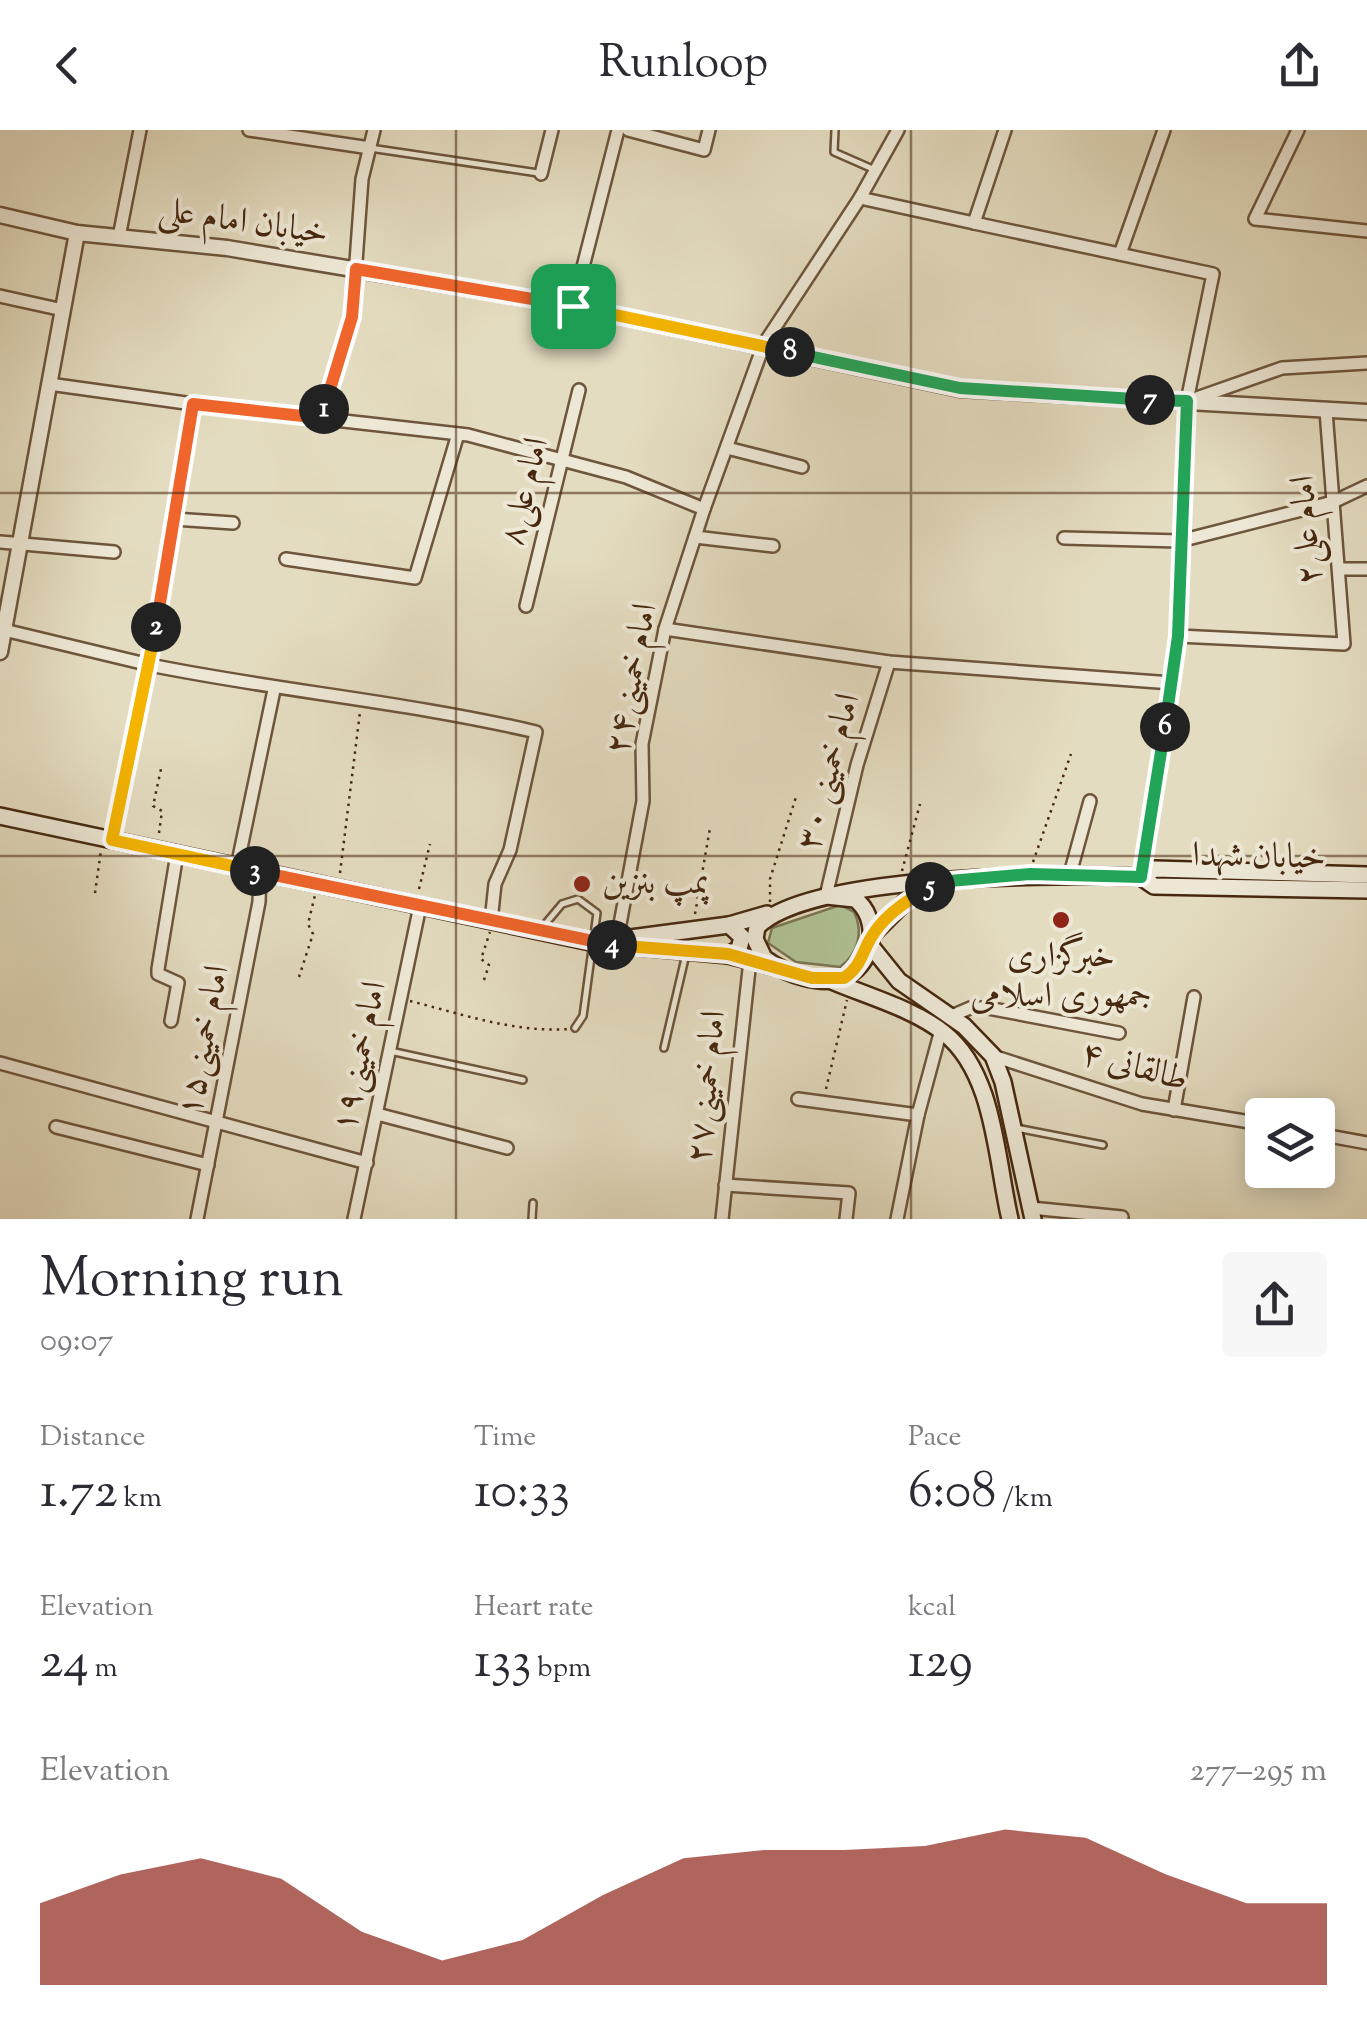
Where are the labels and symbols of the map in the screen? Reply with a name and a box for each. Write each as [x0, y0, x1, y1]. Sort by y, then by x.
street label: خیابان امام علی [154, 186, 331, 262]
pin [531, 264, 616, 349]
pin: 8 [765, 327, 815, 377]
pin: 7 [1125, 375, 1175, 425]
pin: 1 [299, 384, 349, 434]
street label: امام علی۸ [488, 433, 566, 552]
street label: امام علی۲ [1279, 473, 1339, 587]
street label: امام خمینی۲۴ [593, 599, 675, 759]
pin: 2 [131, 602, 181, 652]
street label: امام خمینی ۳۰ [785, 688, 877, 857]
pin: 6 [1140, 702, 1190, 752]
street label: خیابان شهدا [1192, 831, 1326, 885]
pin: 3 [230, 846, 280, 896]
place label: پمپ بنزین [602, 859, 710, 910]
pin: 5 [905, 862, 955, 912]
marker: پمپ بنزین [571, 873, 593, 895]
marker: خبرگزاری جمهوری اسلامی [1050, 909, 1072, 931]
pin: 4 [587, 920, 637, 970]
place label: خبرگزاری جمهوری اسلامی [970, 932, 1152, 1023]
street label: امام خمینی۱۵ [165, 961, 247, 1121]
street label: امام خمینی۱۹ [320, 977, 404, 1138]
street label: امام خمینی۲۷ [675, 1008, 743, 1166]
street label: طالقانی ۴ [1075, 1029, 1193, 1107]

